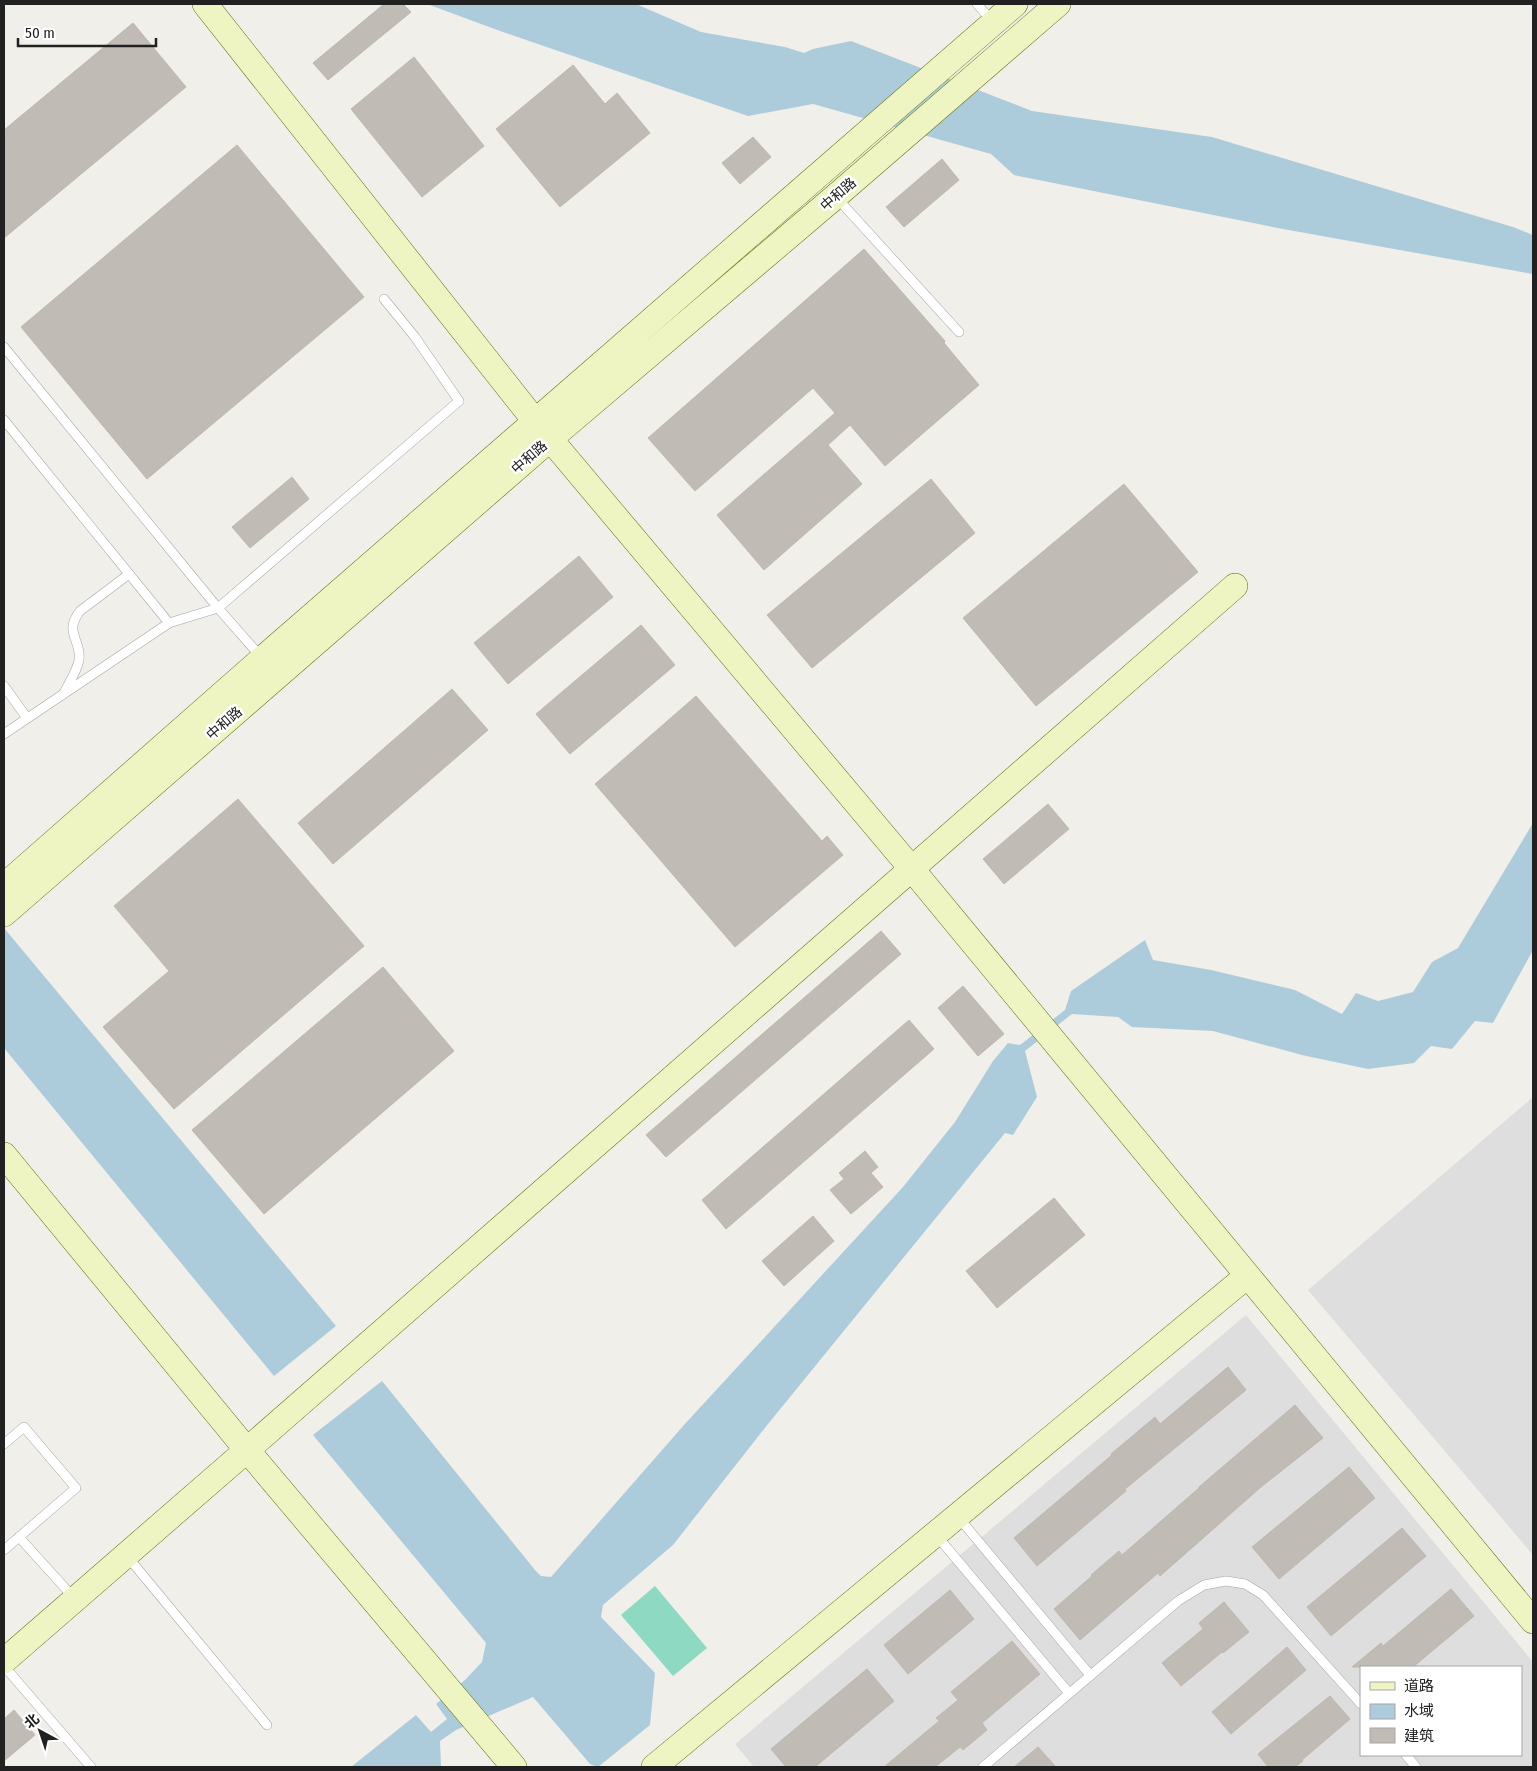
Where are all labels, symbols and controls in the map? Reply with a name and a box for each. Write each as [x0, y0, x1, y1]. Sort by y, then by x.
scale bar [18, 15, 155, 47]
text: 50 m [25, 24, 55, 42]
street label: 中和路 [817, 174, 860, 215]
street label: 中和路 [508, 437, 551, 478]
street label: 中和路 [203, 703, 246, 744]
legend [1360, 1666, 1522, 1756]
text: 道路 [1404, 1677, 1434, 1695]
text: 水域 [1404, 1702, 1434, 1720]
north arrow [15, 1706, 65, 1756]
text: 北 [21, 1710, 43, 1732]
text: 建筑 [1404, 1727, 1434, 1745]

